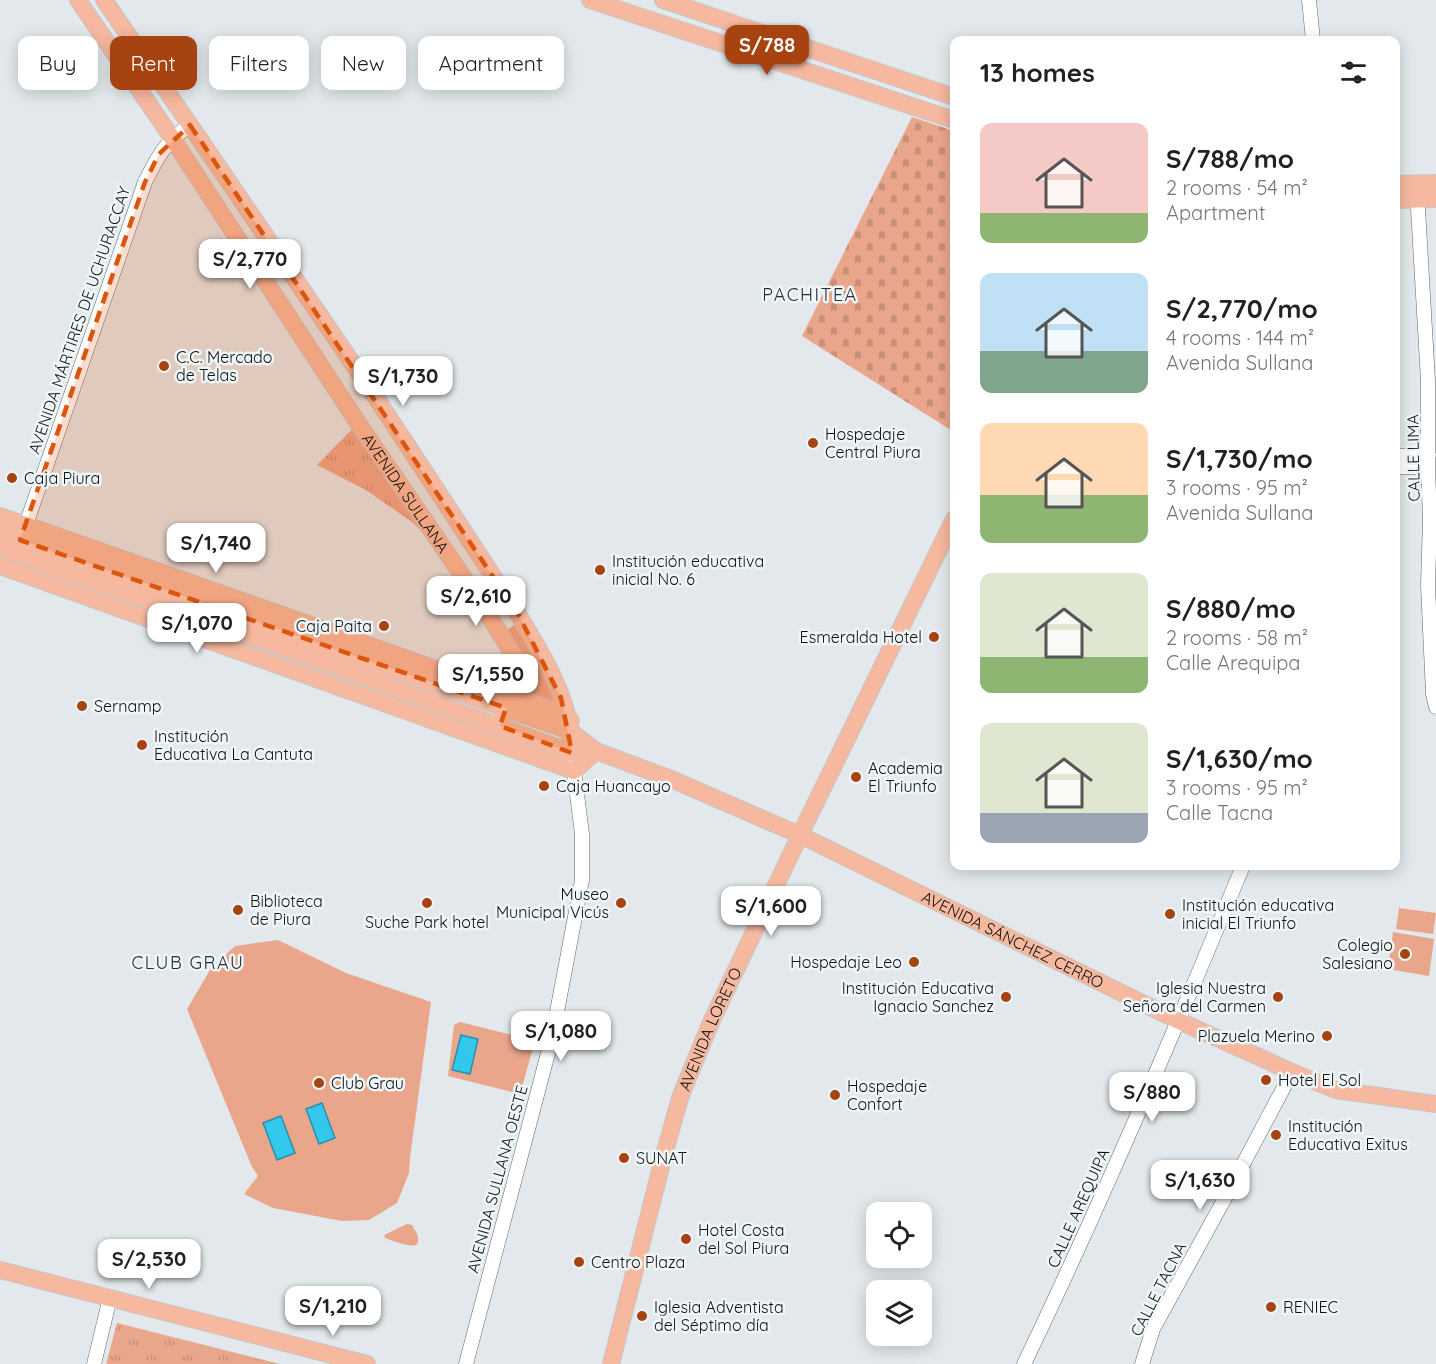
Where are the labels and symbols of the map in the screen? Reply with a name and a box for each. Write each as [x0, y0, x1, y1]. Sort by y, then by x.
pin: S/788 [725, 25, 809, 76]
street label: AVENIDA MÁRTIRES DE UCHURACCAY [24, 184, 134, 456]
pin: S/2,770 [195, 239, 305, 290]
district label: PACHITEA [762, 283, 858, 306]
place label: C.C. Mercado de Telas [176, 347, 272, 385]
pin: S/1,730 [348, 356, 458, 407]
marker: C.C. Mercado de Telas [157, 359, 171, 373]
street label: CALLE LIMA [1402, 414, 1424, 502]
place label: Hospedaje Central Piura [825, 424, 921, 462]
street label: AVENIDA SULLANA [358, 429, 454, 556]
marker: Hospedaje Central Piura [806, 436, 820, 450]
place label: Caja Piura [24, 468, 100, 488]
marker: Caja Piura [5, 471, 19, 485]
pin: S/1,740 [161, 523, 271, 574]
place label: Institución educativa inicial No. 6 [612, 551, 764, 589]
marker: Institución educativa inicial No. 6 [593, 563, 607, 577]
pin: S/2,610 [421, 576, 531, 627]
pin: S/1,070 [142, 603, 252, 654]
place label: Caja Paita [296, 616, 372, 636]
marker: Caja Paita [377, 619, 391, 633]
place label: Esmeralda Hotel [800, 627, 922, 647]
marker: Esmeralda Hotel [927, 630, 941, 644]
pin: S/1,550 [433, 654, 543, 705]
place label: Sernamp [94, 696, 161, 716]
marker: Sernamp [75, 699, 89, 713]
place label: Institución Educativa La Cantuta [154, 726, 313, 764]
marker: Institución Educativa La Cantuta [135, 738, 149, 752]
place label: Academia El Triunfo [868, 758, 943, 796]
marker: Academia El Triunfo [849, 770, 863, 784]
place label: Caja Huancayo [556, 776, 671, 796]
marker: Caja Huancayo [537, 779, 551, 793]
place label: Museo Municipal Vicús [496, 884, 609, 922]
pin: S/1,600 [716, 886, 826, 937]
street label: AVENIDA SÁNCHEZ CERRO [919, 886, 1107, 993]
place label: Biblioteca de Piura [250, 891, 323, 929]
place label: Institución educativa inicial El Triunfo [1182, 895, 1334, 933]
marker: Suche Park hotel [420, 896, 434, 910]
marker: Museo Municipal Vicús [614, 896, 628, 910]
marker: Biblioteca de Piura [231, 903, 245, 917]
marker: Institución educativa inicial El Triunfo [1163, 907, 1177, 921]
place label: Suche Park hotel [365, 912, 489, 932]
place label: Colegio Salesiano [1322, 935, 1393, 973]
marker: Colegio Salesiano [1398, 947, 1412, 961]
district label: CLUB GRAU [132, 951, 244, 974]
place label: Hospedaje Leo [790, 952, 902, 972]
marker: Hospedaje Leo [907, 955, 921, 969]
street label: AVENIDA LORETO [674, 964, 746, 1094]
place label: Institución Educativa Ignacio Sanchez [842, 978, 994, 1016]
place label: Iglesia Nuestra Señora del Carmen [1123, 978, 1266, 1016]
marker: Institución Educativa Ignacio Sanchez [999, 990, 1013, 1004]
marker: Iglesia Nuestra Señora del Carmen [1271, 990, 1285, 1004]
pin: S/1,080 [506, 1011, 616, 1062]
place label: Plazuela Merino [1198, 1026, 1315, 1046]
marker: Plazuela Merino [1320, 1029, 1334, 1043]
place label: Hotel El Sol [1278, 1070, 1361, 1090]
pin: S/880 [1110, 1072, 1194, 1123]
place label: Club Grau [331, 1073, 404, 1093]
marker: Hotel El Sol [1259, 1073, 1273, 1087]
marker: Club Grau [312, 1076, 326, 1090]
place label: Hospedaje Confort [847, 1076, 927, 1114]
street label: AVENIDA SULLANA OESTE [462, 1083, 532, 1275]
marker: Hospedaje Confort [828, 1088, 842, 1102]
place label: Institución Educativa Exitus [1288, 1116, 1408, 1154]
marker: Institución Educativa Exitus [1269, 1128, 1283, 1142]
street label: CALLE AREQUIPA [1043, 1145, 1113, 1271]
place label: SUNAT [636, 1148, 688, 1168]
marker: SUNAT [617, 1151, 631, 1165]
pin: S/1,630 [1145, 1160, 1255, 1211]
place label: Hotel Costa del Sol Piura [698, 1220, 789, 1258]
marker: Hotel Costa del Sol Piura [679, 1232, 693, 1246]
pin: S/2,530 [94, 1239, 204, 1290]
street label: CALLE TACNA [1126, 1239, 1190, 1339]
place label: Centro Plaza [591, 1252, 685, 1272]
marker: Centro Plaza [572, 1255, 586, 1269]
pin: S/1,210 [278, 1286, 388, 1337]
place label: Iglesia Adventista del Séptimo día [654, 1297, 784, 1335]
place label: RENIEC [1283, 1297, 1338, 1317]
marker: RENIEC [1264, 1300, 1278, 1314]
marker: Iglesia Adventista del Séptimo día [635, 1309, 649, 1323]

